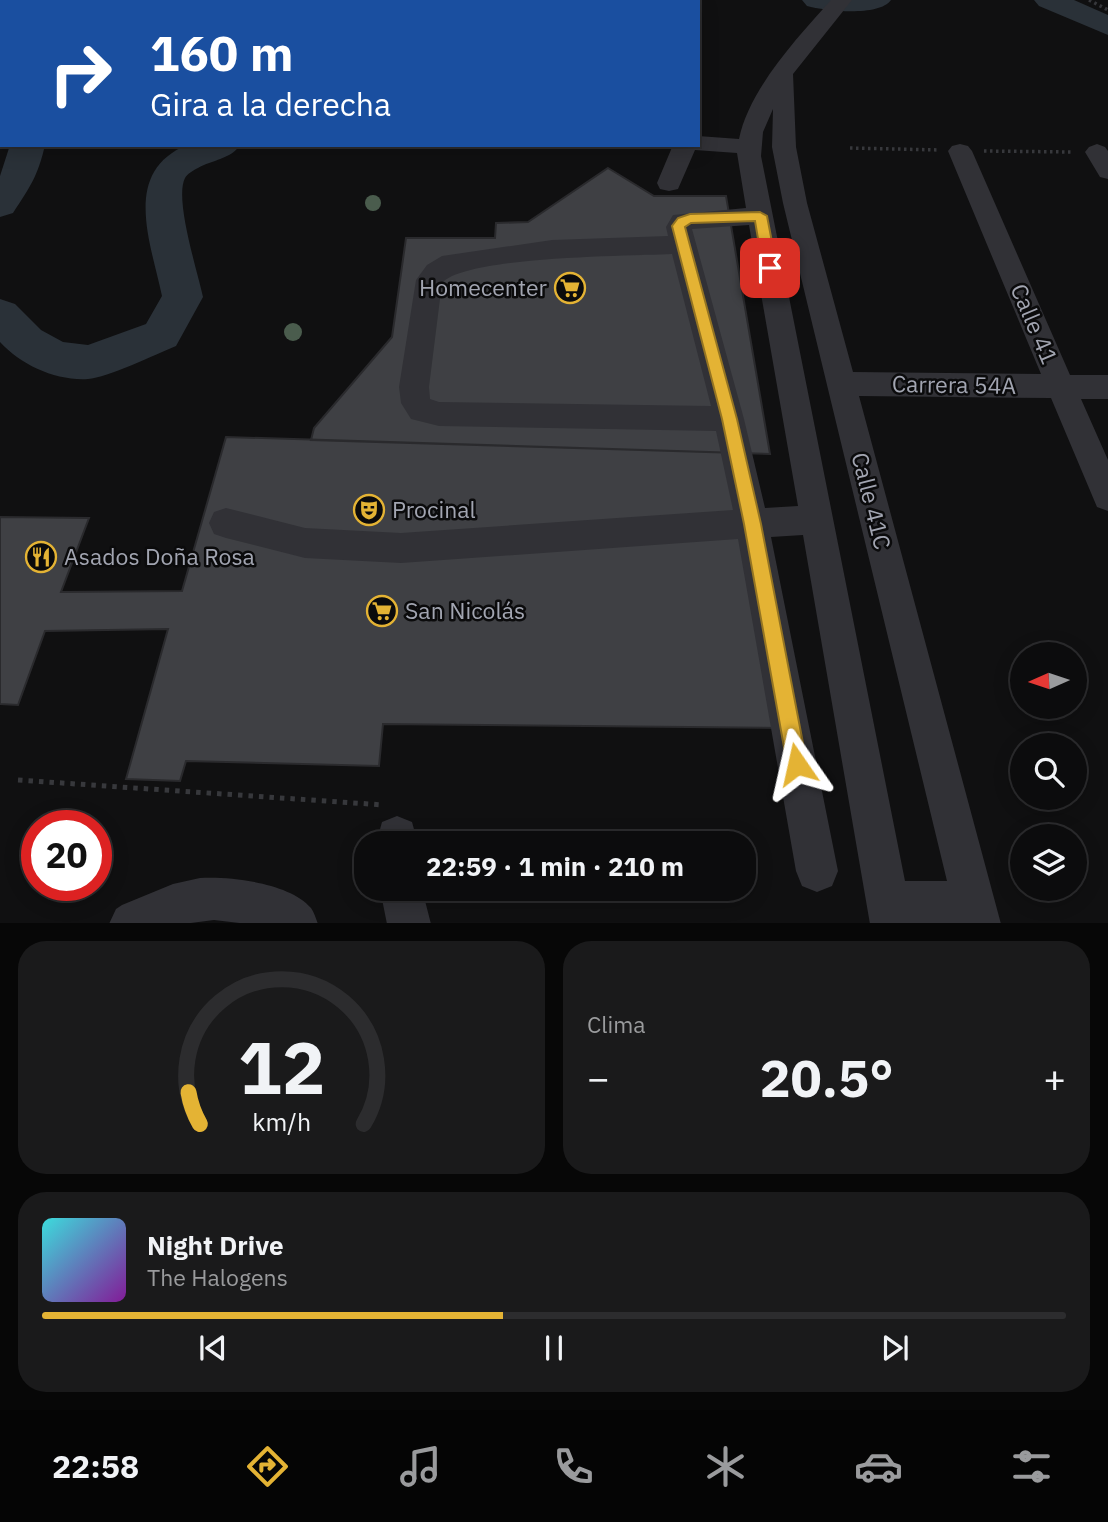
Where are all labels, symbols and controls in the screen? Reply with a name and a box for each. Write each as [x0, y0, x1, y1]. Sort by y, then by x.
text: 160 m [150, 21, 294, 84]
icon: right [35, 28, 126, 119]
text: Gira a la derecha [150, 83, 391, 125]
pin [740, 238, 800, 298]
icon: arrive [751, 249, 789, 287]
supermarket icon: Homecenter [553, 271, 587, 305]
place label: Homecenter [419, 272, 548, 302]
street label: Calle 41 [1005, 279, 1065, 368]
street label: Carrera 54A [892, 368, 1017, 400]
street label: Calle 41C [845, 449, 898, 552]
theatre icon: Procinal [352, 493, 386, 527]
place label: Procinal [392, 494, 476, 524]
restaurant icon: Asados Doña Rosa [24, 540, 58, 574]
place label: Asados Doña Rosa [64, 541, 255, 571]
supermarket icon: San Nicolás [365, 594, 399, 628]
place label: San Nicolás [405, 595, 525, 625]
north arrow [1010, 642, 1087, 719]
map controls [1010, 642, 1087, 901]
position arrow [760, 727, 834, 801]
button: search [1010, 733, 1087, 810]
speed limit sign: 20 [21, 810, 112, 901]
button: layers [1010, 824, 1087, 901]
text: 22:59 · 1 min · 210 m [426, 849, 684, 883]
text: Clima [587, 1009, 646, 1039]
text: 12 [238, 1019, 325, 1114]
text: 20.5° [759, 1044, 894, 1111]
text: − [587, 1053, 610, 1102]
text: + [1043, 1053, 1066, 1102]
text: km/h [252, 1104, 311, 1137]
text: Night Drive [147, 1228, 284, 1262]
text: The Halogens [147, 1262, 288, 1292]
icon: previous [194, 1329, 232, 1367]
icon: pause [535, 1329, 573, 1367]
icon: next [876, 1329, 914, 1367]
icon: directions [243, 1442, 292, 1491]
icon: music [396, 1442, 445, 1491]
icon: phone [549, 1442, 598, 1491]
icon: climate [701, 1442, 750, 1491]
icon: car [854, 1442, 903, 1491]
icon: filters [1007, 1442, 1056, 1491]
text: 22:58 [52, 1445, 139, 1487]

